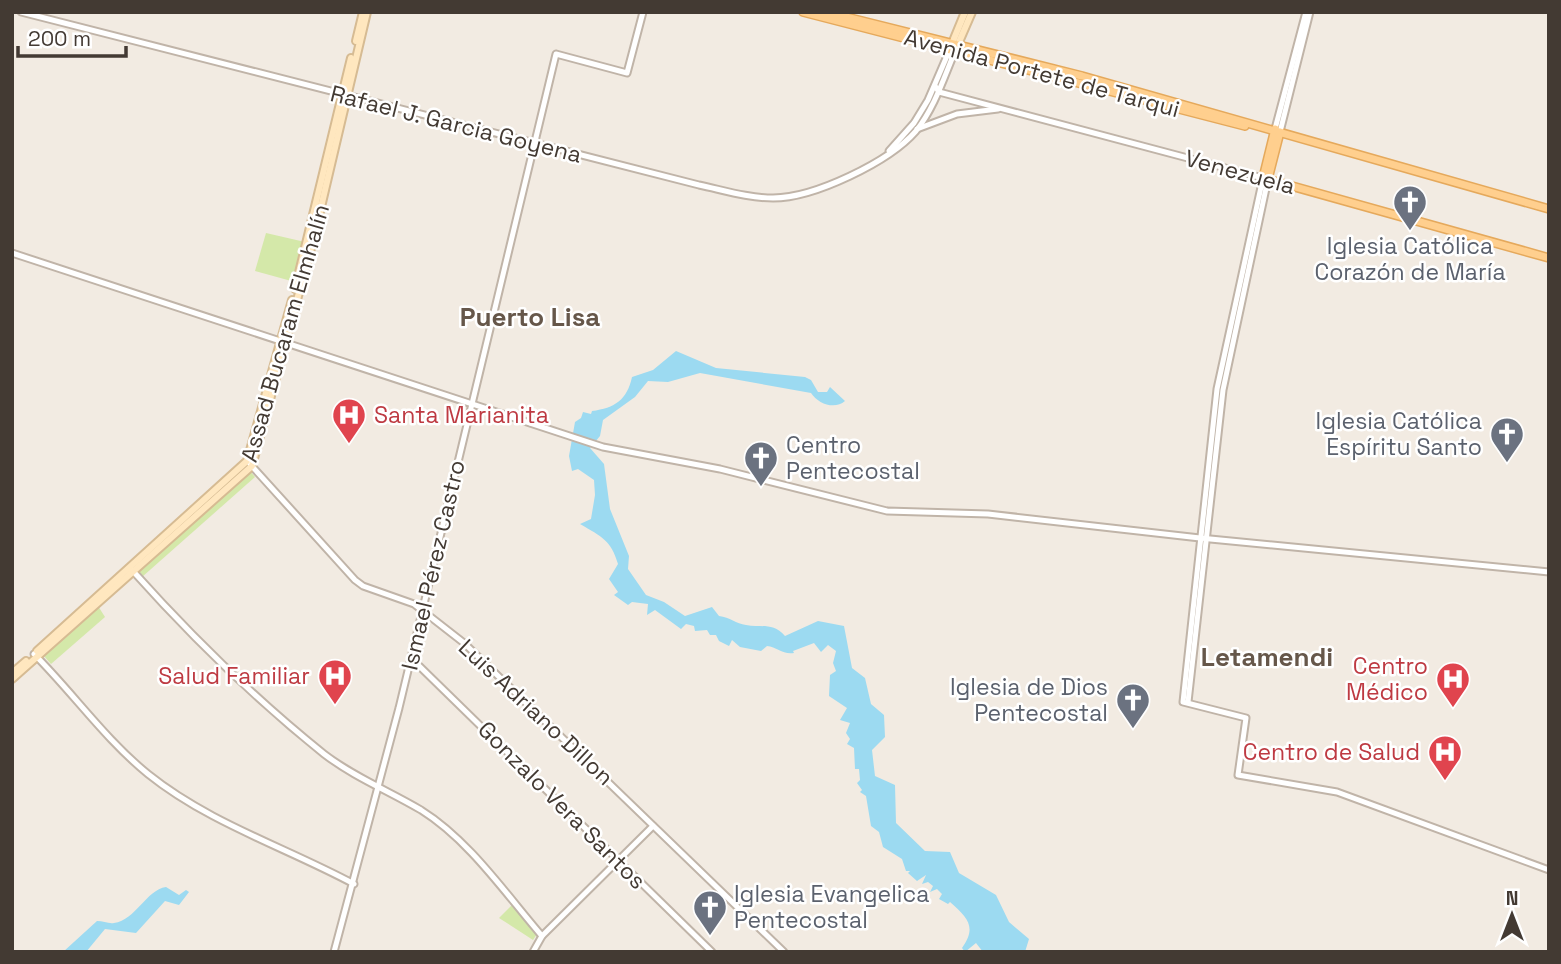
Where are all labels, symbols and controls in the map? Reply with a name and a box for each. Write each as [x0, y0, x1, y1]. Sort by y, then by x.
scale bar [18, 14, 126, 58]
street label: Avenida Portete de Tarqui [901, 22, 1183, 124]
text: 200 m [28, 25, 91, 52]
street label: Rafael J. Garcia Goyena [327, 78, 585, 170]
street label: Venezuela [1182, 143, 1298, 201]
church icon: Iglesia Católica Corazón de María [1391, 183, 1429, 232]
street label: Assad Bucaram Elmhalín [234, 201, 336, 465]
place label: Iglesia Católica Corazón de María [1314, 231, 1506, 287]
district label: Puerto Lisa [460, 300, 600, 334]
hospital icon: Santa Marianita [330, 396, 368, 445]
place label: Santa Marianita [374, 400, 549, 430]
place label: Iglesia Católica Espíritu Santo [1316, 406, 1482, 462]
church icon: Iglesia Católica Espíritu Santo [1488, 415, 1526, 464]
place label: Centro Pentecostal [786, 430, 920, 486]
church icon: Centro Pentecostal [742, 439, 780, 488]
street label: Ismael Pérez Castro [394, 457, 472, 673]
street label: Luis Adriano Dillon [452, 632, 620, 792]
district label: Letamendi [1201, 640, 1333, 674]
place label: Centro Médico [1346, 651, 1428, 707]
hospital icon: Salud Familiar [316, 657, 354, 706]
hospital icon: Centro Médico [1434, 660, 1472, 709]
place label: Salud Familiar [158, 661, 310, 691]
place label: Iglesia de Dios Pentecostal [950, 672, 1108, 728]
church icon: Iglesia de Dios Pentecostal [1114, 681, 1152, 730]
street label: Gonzalo Vera Santos [471, 714, 653, 896]
hospital icon: Centro de Salud [1426, 733, 1464, 782]
place label: Centro de Salud [1243, 737, 1420, 767]
place label: Iglesia Evangelica Pentecostal [734, 879, 929, 935]
north arrow [1477, 880, 1547, 950]
text: N [1506, 886, 1518, 911]
church icon: Iglesia Evangelica Pentecostal [691, 888, 729, 937]

